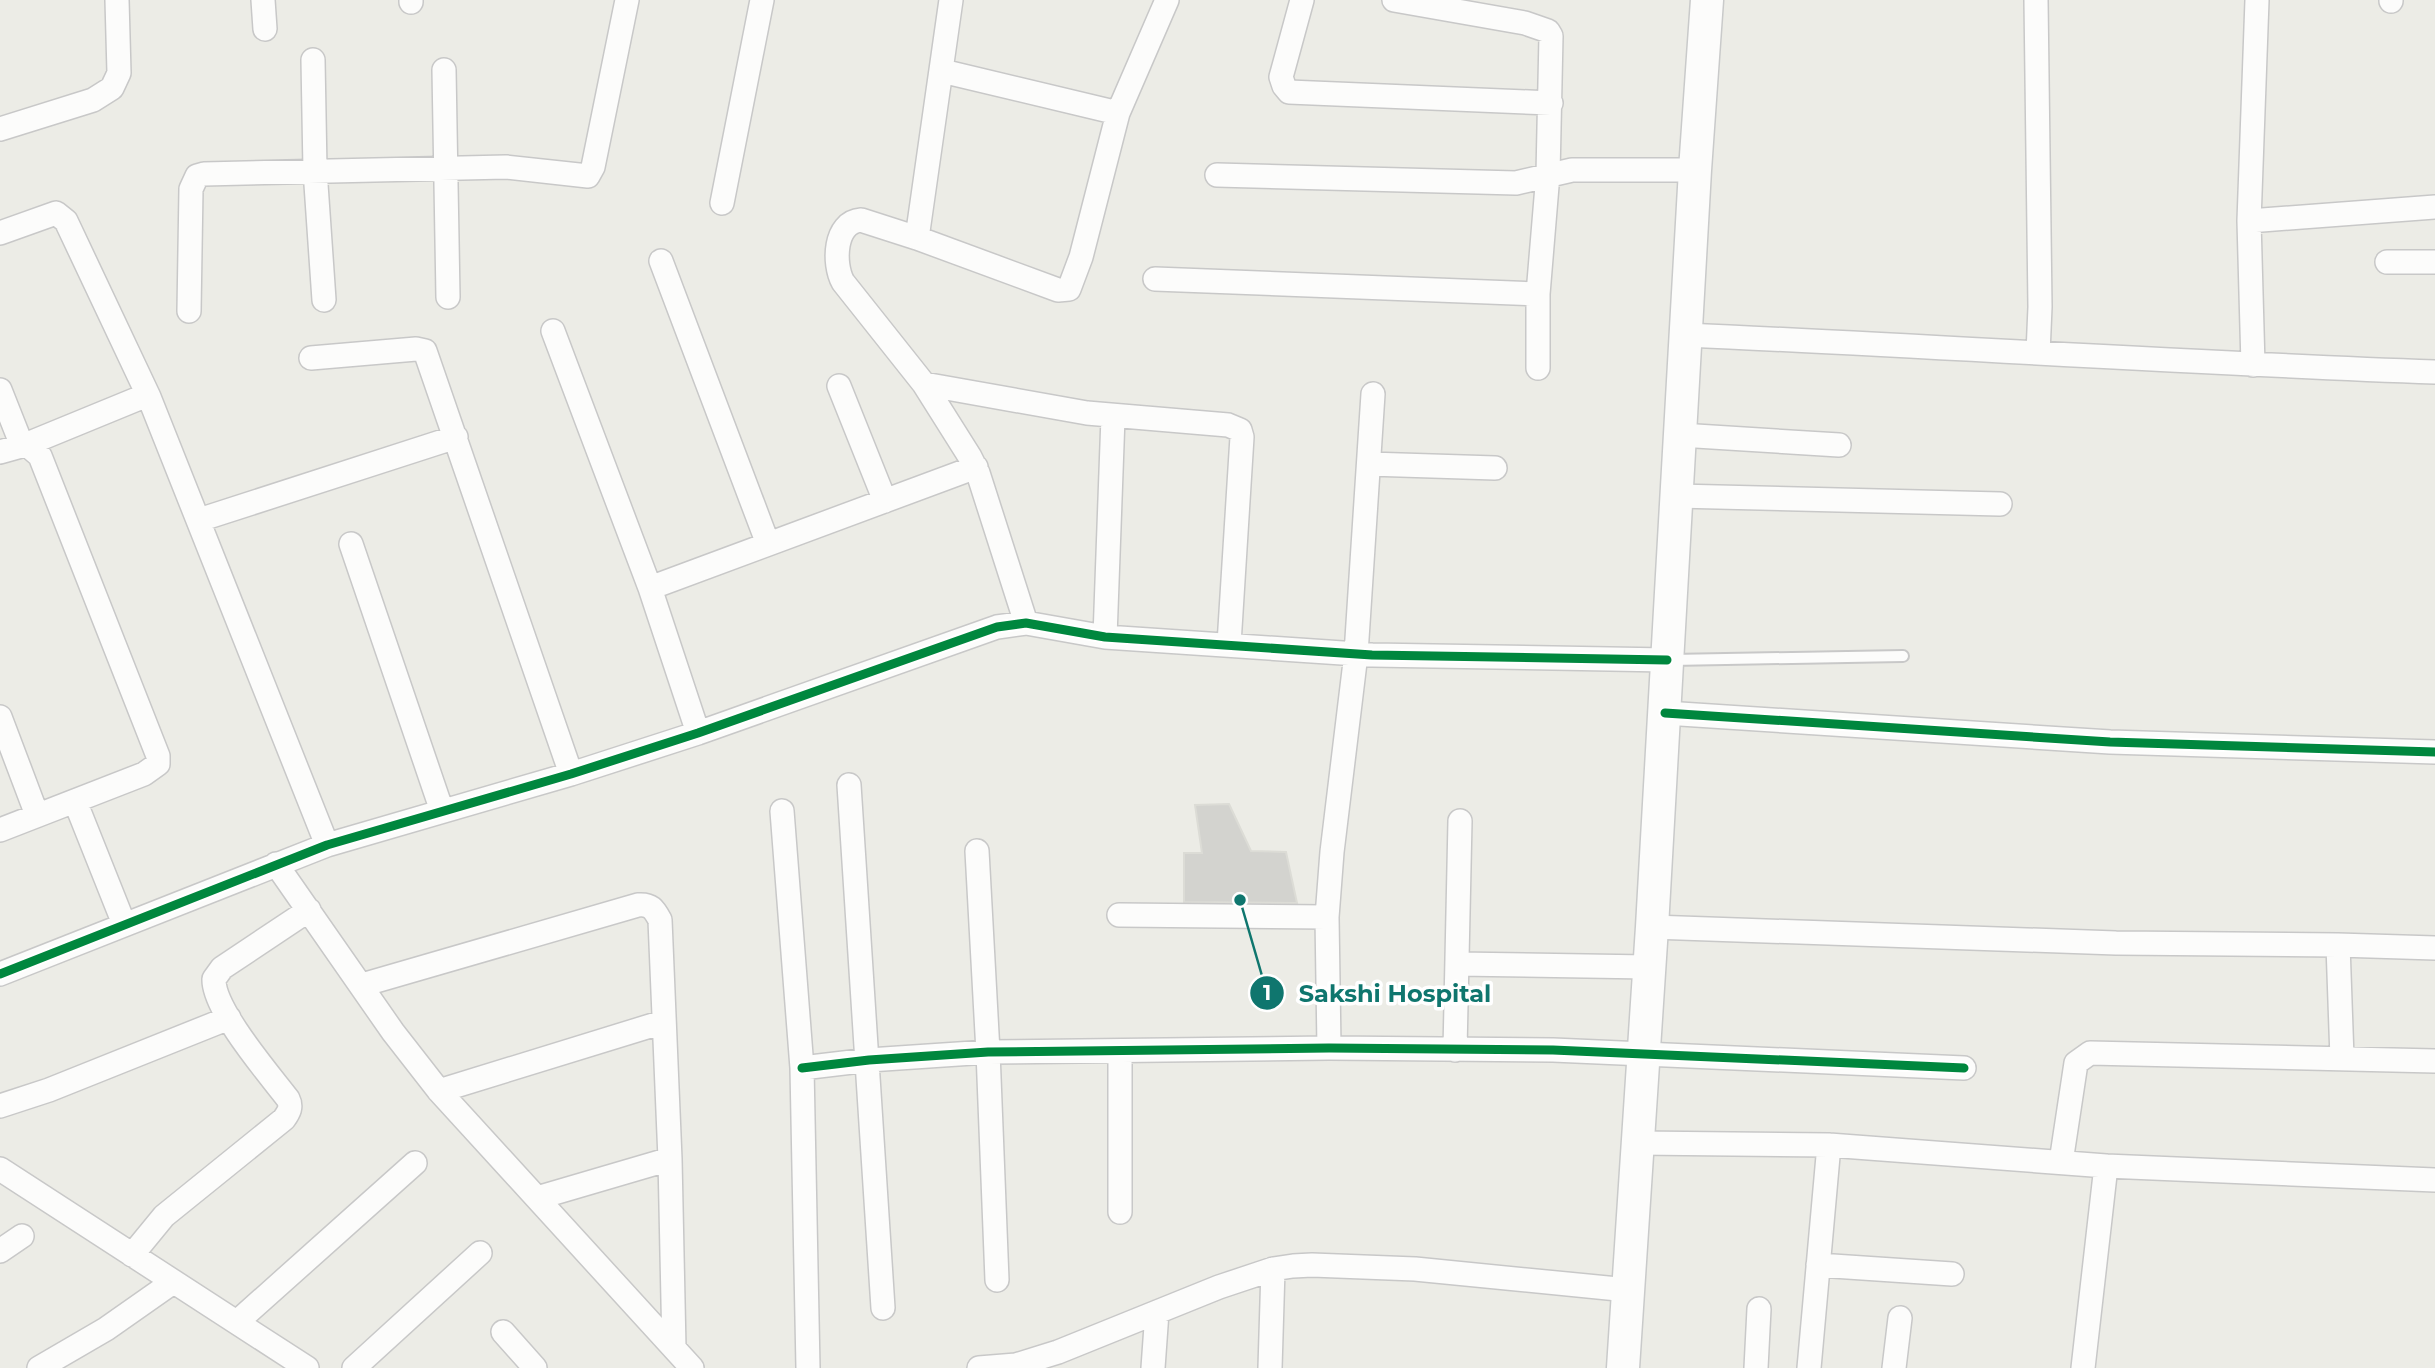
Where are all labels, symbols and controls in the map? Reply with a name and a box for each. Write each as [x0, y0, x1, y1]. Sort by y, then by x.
callout: Sakshi Hospital [1250, 971, 1505, 1016]
text: Sakshi Hospital [1299, 979, 1491, 1008]
text: 1 [1263, 980, 1271, 1005]

